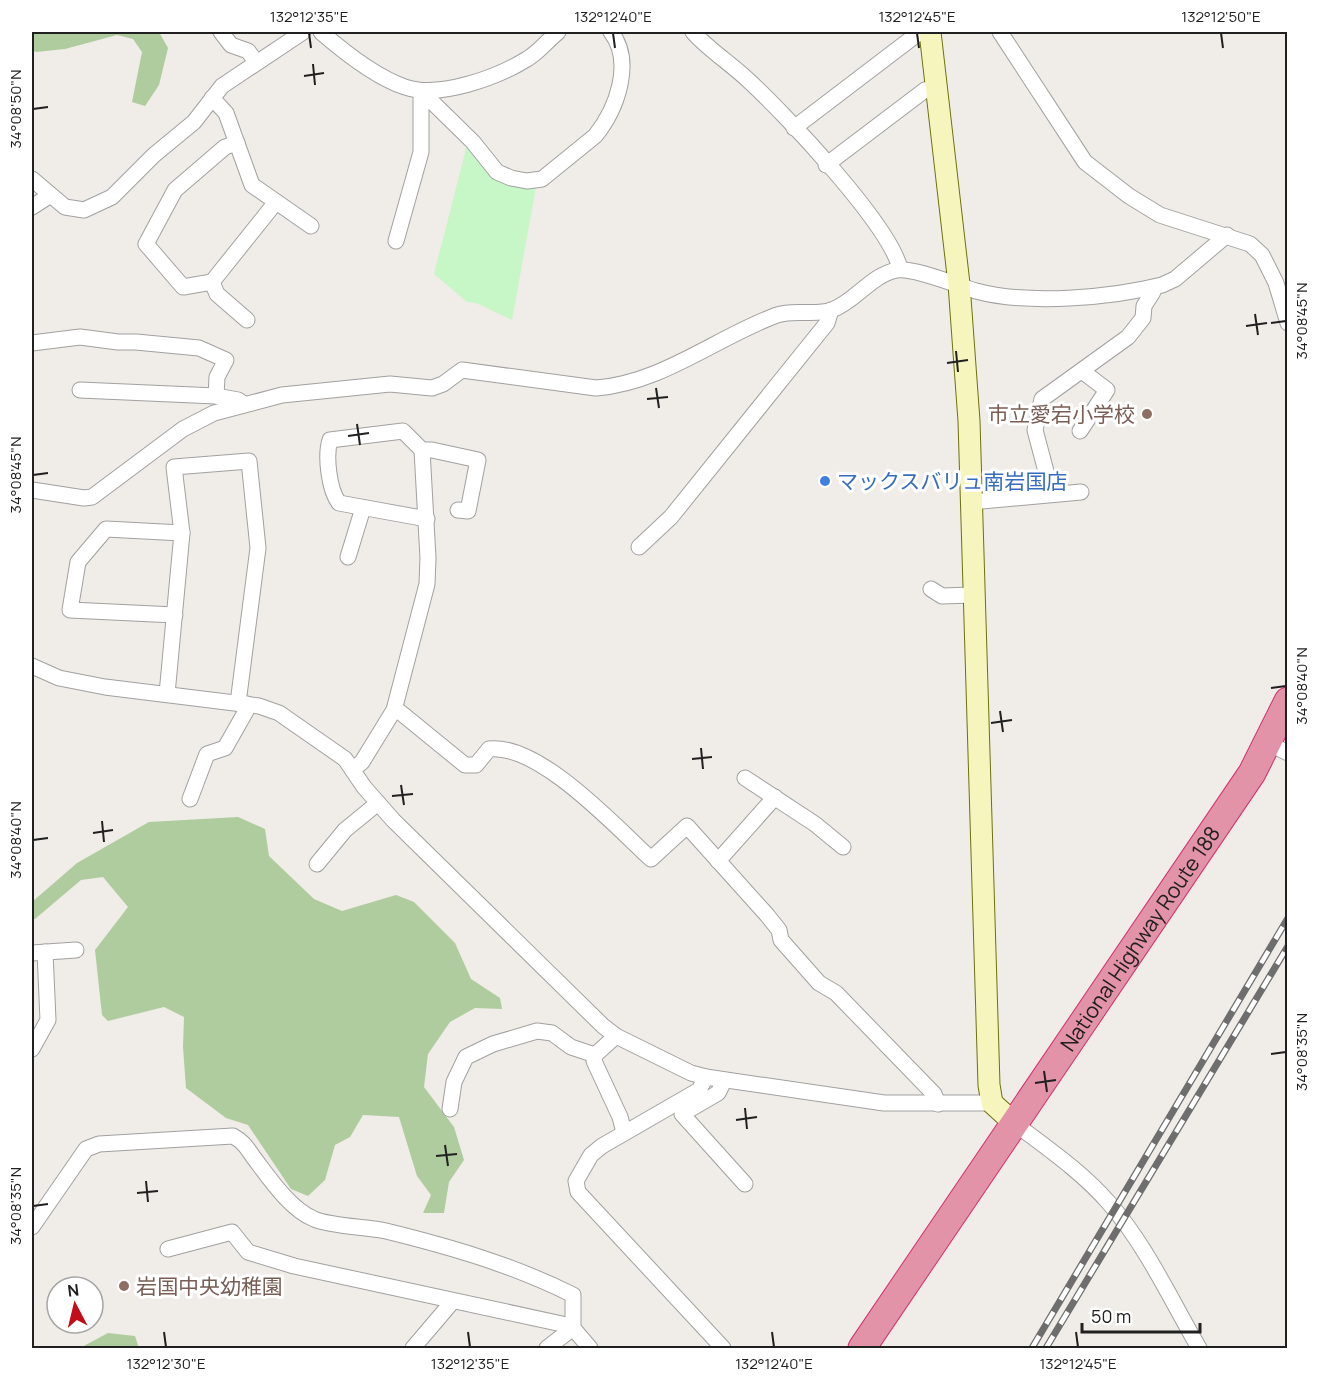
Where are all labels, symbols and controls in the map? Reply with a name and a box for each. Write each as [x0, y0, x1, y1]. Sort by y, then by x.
text: 132°12'35"E [270, 6, 348, 27]
text: 132°12'40"E [574, 6, 652, 27]
text: 132°12'45"E [878, 6, 956, 27]
text: 132°12'50"E [1181, 6, 1261, 27]
text: 34°08'50"N [5, 70, 26, 148]
text: 34°08'45"N [1291, 283, 1312, 359]
place label: 市立愛宕小学校 [988, 400, 1135, 428]
marker: 市立愛宕小学校 [1140, 407, 1154, 421]
text: 34°08'45"N [5, 437, 26, 513]
place label: マックスバリュ南岩国店 [837, 467, 1067, 495]
marker: マックスバリュ南岩国店 [818, 474, 832, 488]
text: 34°08'40"N [1291, 647, 1312, 725]
text: 34°08'40"N [5, 801, 26, 879]
street label: National Highway Route 188 [1054, 820, 1226, 1056]
text: 34°08'35"N [1291, 1013, 1312, 1091]
text: 34°08'35"N [5, 1167, 26, 1245]
place label: 岩国中央幼稚園 [136, 1272, 283, 1300]
north arrow [45, 1275, 105, 1335]
text: N [66, 1278, 80, 1302]
marker: 岩国中央幼稚園 [117, 1279, 131, 1293]
scale bar [1082, 1296, 1200, 1334]
text: 50 m [1091, 1304, 1131, 1328]
text: 132°12'30"E [127, 1353, 205, 1374]
text: 132°12'35"E [431, 1353, 509, 1374]
text: 132°12'40"E [735, 1353, 813, 1374]
text: 132°12'45"E [1039, 1353, 1117, 1374]

